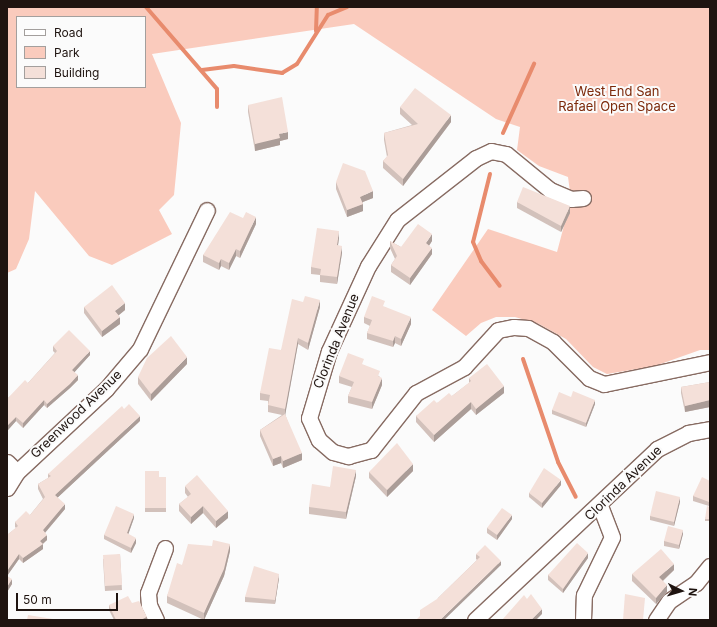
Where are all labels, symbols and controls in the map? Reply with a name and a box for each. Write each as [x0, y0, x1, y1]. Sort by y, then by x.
legend [16, 16, 146, 88]
text: Road [54, 25, 83, 40]
text: Park [54, 45, 80, 60]
text: Building [54, 65, 99, 80]
park label: West End San Rafael Open Space [558, 84, 676, 115]
street label: Clorinda Avenue [310, 291, 362, 391]
street label: Greenwood Avenue [27, 367, 125, 461]
street label: Clorinda Avenue [581, 442, 665, 524]
north arrow [661, 571, 701, 611]
scale bar [18, 585, 120, 611]
text: N [686, 587, 700, 597]
text: 50 m [23, 592, 52, 607]

